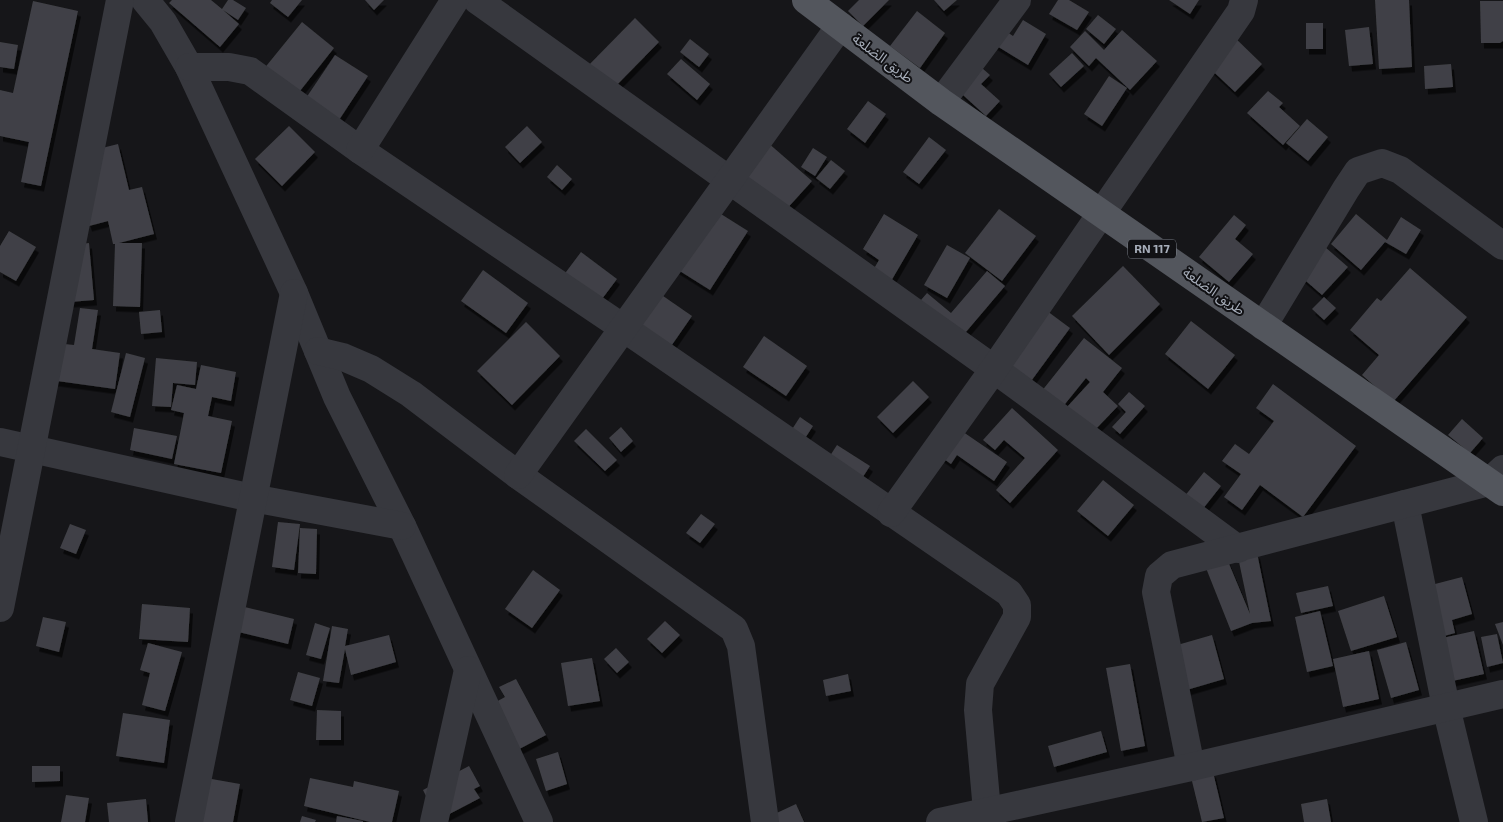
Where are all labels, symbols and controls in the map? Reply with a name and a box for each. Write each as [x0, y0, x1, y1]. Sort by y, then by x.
street label: طريق الضلعة [848, 29, 917, 88]
road number: RN 117 [1128, 240, 1176, 258]
street label: طريق الضلعة [1179, 263, 1249, 320]

